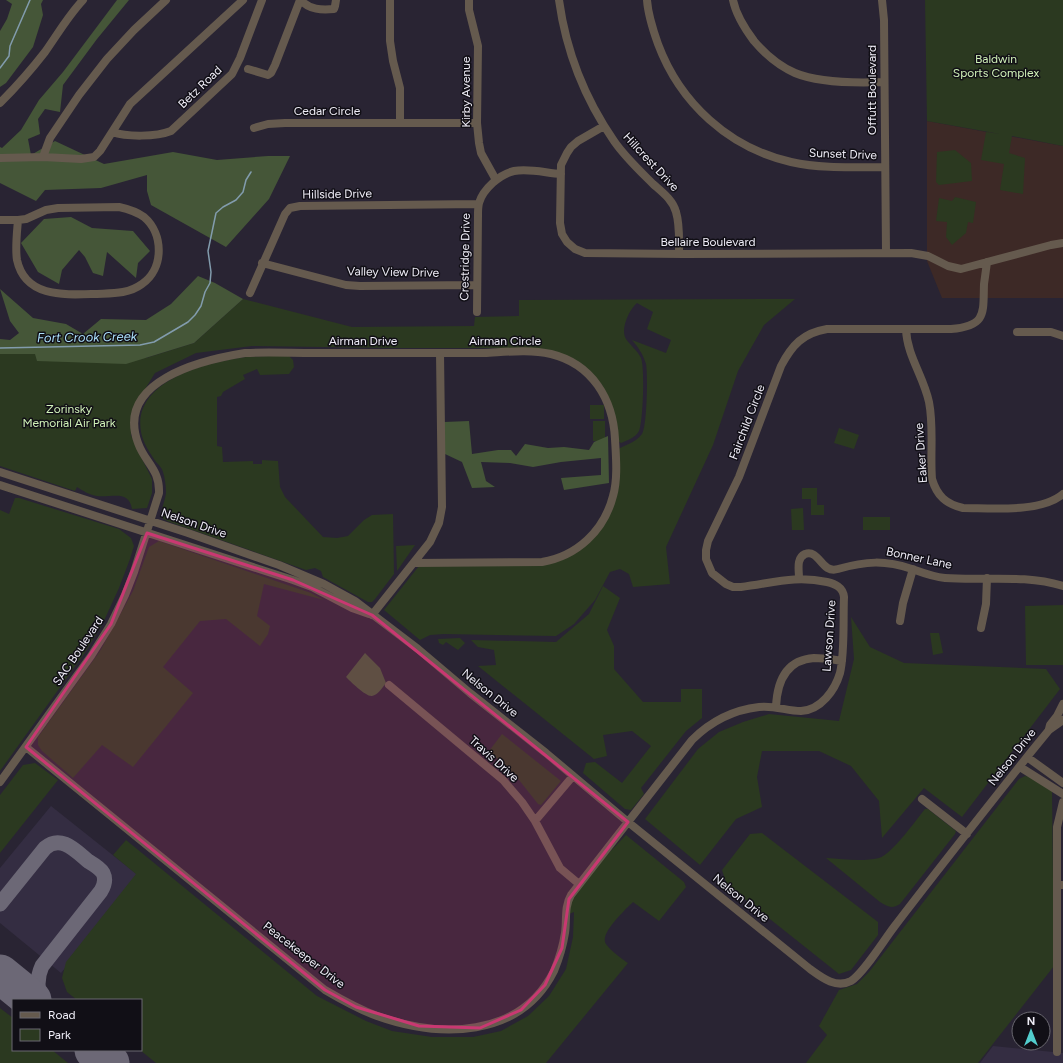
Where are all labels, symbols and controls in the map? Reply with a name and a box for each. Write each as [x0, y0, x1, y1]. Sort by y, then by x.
street label: Offutt Boulevard [865, 45, 879, 135]
park label: Baldwin Sports Complex [953, 52, 1039, 80]
street label: Kirby Avenue [459, 56, 473, 127]
street label: Betz Road [175, 63, 225, 111]
street label: Cedar Circle [294, 104, 361, 118]
street label: Hillcrest Drive [620, 130, 682, 195]
street label: Sunset Drive [809, 146, 878, 162]
street label: Hillside Drive [302, 186, 372, 202]
street label: Crestridge Drive [457, 213, 473, 301]
street label: Bellaire Boulevard [661, 235, 755, 249]
street label: Valley View Drive [347, 264, 440, 280]
water label: Fort Crook Creek [37, 329, 138, 345]
street label: Airman Drive [329, 334, 398, 348]
street label: Airman Circle [469, 334, 542, 348]
street label: Fairchild Circle [726, 382, 768, 461]
park label: Zorinsky Memorial Air Park [22, 402, 116, 430]
street label: Eaker Drive [912, 422, 930, 484]
street label: Nelson Drive [159, 505, 229, 541]
street label: Bonner Lane [885, 544, 954, 572]
street label: Lawson Drive [820, 599, 839, 672]
street label: SAC Boulevard [50, 614, 106, 688]
street label: Nelson Drive [459, 666, 521, 720]
street label: Nelson Drive [985, 725, 1039, 788]
street label: Travis Drive [466, 733, 522, 785]
street label: Nelson Drive [710, 871, 772, 925]
street label: Peacekeeper Drive [260, 919, 348, 991]
legend [12, 999, 142, 1051]
text: Road [48, 1008, 76, 1022]
north arrow [1011, 1011, 1051, 1051]
text: N [1027, 1015, 1035, 1028]
text: Park [48, 1028, 71, 1042]

